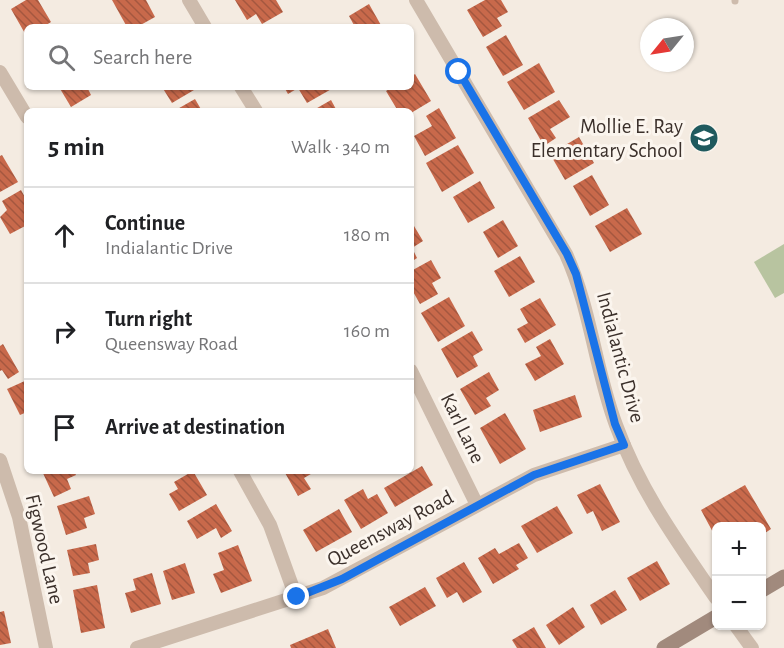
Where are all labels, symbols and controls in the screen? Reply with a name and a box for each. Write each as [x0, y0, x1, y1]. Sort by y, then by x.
north arrow [640, 18, 694, 72]
search box [24, 24, 414, 90]
icon: search [45, 41, 78, 74]
text: Search here [93, 46, 192, 68]
route start [445, 58, 471, 84]
place label: Mollie E. Ray Elementary School [531, 116, 683, 161]
school or university icon: Mollie E. Ray Elementary School [688, 122, 720, 154]
text: 5 min [48, 134, 105, 160]
text: Walk · 340 m [291, 137, 390, 157]
text: Continue [105, 212, 185, 234]
icon: ahead [48, 219, 81, 252]
text: 180 m [344, 225, 390, 245]
text: Indialantic Drive [105, 238, 233, 258]
street label: Indialantic Drive [593, 289, 648, 425]
text: Turn right [105, 308, 192, 330]
icon: right [48, 315, 81, 348]
text: 160 m [344, 321, 390, 341]
text: Queensway Road [105, 334, 238, 354]
street label: Karl Lane [437, 390, 488, 467]
icon: arrive [48, 411, 81, 444]
text: Arrive at destination [105, 416, 285, 438]
street label: Queensway Road [324, 486, 457, 570]
street label: Figwood Lane [22, 492, 67, 606]
map controls [712, 522, 766, 630]
button: + [712, 522, 766, 576]
button: − [712, 576, 766, 630]
route end [283, 583, 309, 609]

